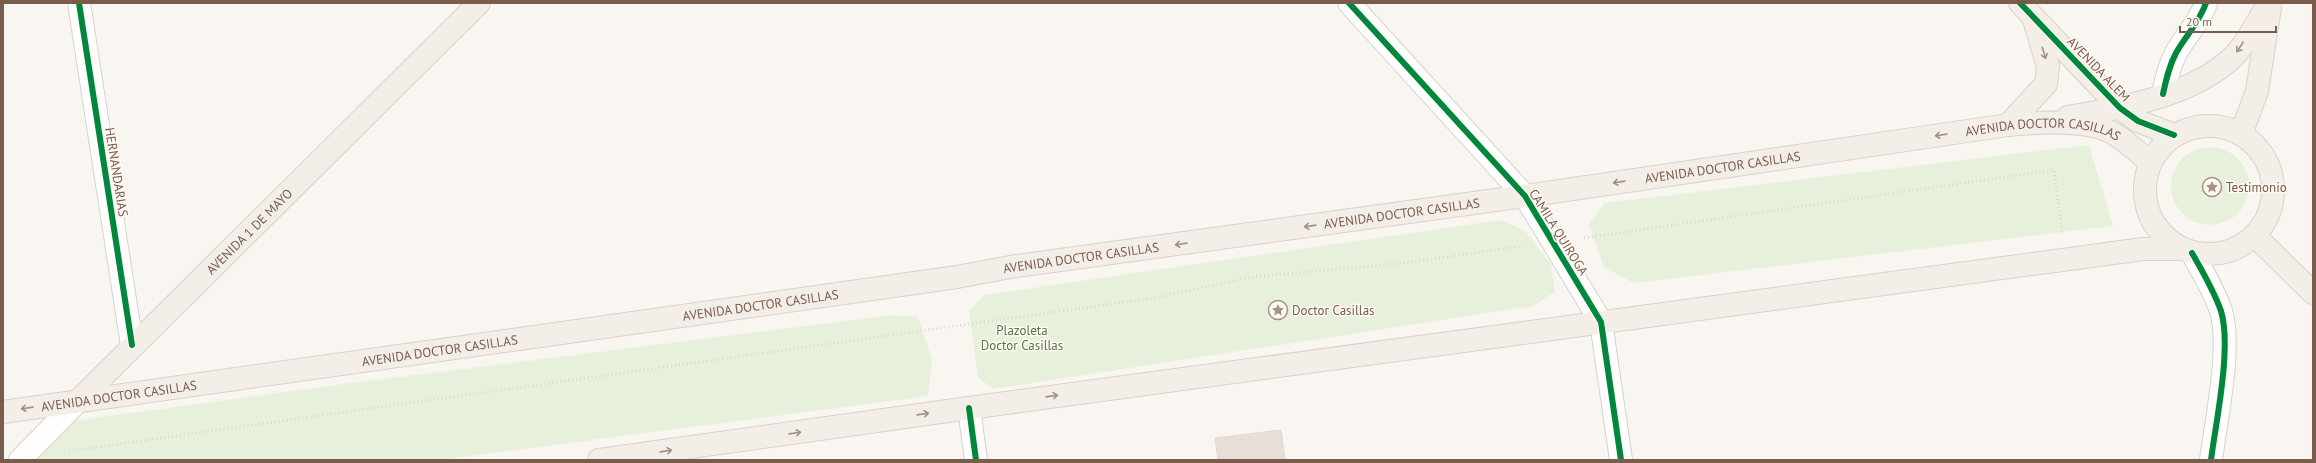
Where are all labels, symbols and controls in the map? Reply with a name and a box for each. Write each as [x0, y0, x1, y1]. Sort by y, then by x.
scale bar [2180, 8, 2276, 34]
text: 20 m [2186, 14, 2212, 29]
street label: AVENIDA ALEM [2063, 33, 2134, 105]
one-way arrow [2236, 42, 2244, 53]
one-way arrow [2041, 46, 2048, 59]
street label: AVENIDA DOCTOR CASILLAS [1964, 115, 2124, 145]
street label: HERNANDARIAS [101, 126, 132, 218]
one-way arrow [1935, 131, 1948, 139]
street label: AVENIDA DOCTOR CASILLAS [1644, 148, 1802, 187]
place icon: Testimonio [2201, 176, 2223, 198]
one-way arrow [1612, 178, 1625, 186]
place label: Testimonio [2226, 179, 2287, 196]
street label: AVENIDA 1 DE MAYO [203, 185, 296, 278]
street label: CAMILA QUIROGA [1525, 186, 1592, 279]
street label: AVENIDA DOCTOR CASILLAS [1323, 194, 1481, 233]
one-way arrow [1304, 222, 1317, 230]
street label: AVENIDA DOCTOR CASILLAS [1002, 239, 1160, 277]
one-way arrow [1175, 240, 1188, 247]
street label: AVENIDA DOCTOR CASILLAS [681, 286, 840, 325]
place icon: Doctor Casillas [1267, 299, 1289, 321]
place label: Doctor Casillas [1292, 302, 1375, 319]
park label: Plazoleta Doctor Casillas [981, 322, 1063, 354]
street label: AVENIDA DOCTOR CASILLAS [361, 331, 519, 370]
street label: AVENIDA DOCTOR CASILLAS [40, 377, 198, 416]
one-way arrow [1045, 392, 1058, 400]
one-way arrow [21, 404, 34, 412]
one-way arrow [916, 410, 929, 418]
one-way arrow [788, 429, 801, 437]
one-way arrow [659, 447, 672, 455]

